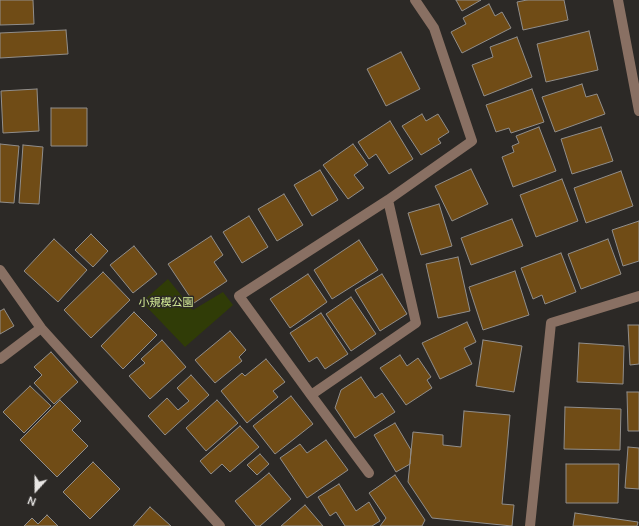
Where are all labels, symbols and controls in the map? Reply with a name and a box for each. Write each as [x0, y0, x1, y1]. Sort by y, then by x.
park label: 小規模公園 [139, 296, 193, 310]
north arrow [16, 470, 56, 510]
text: N [25, 493, 38, 510]

